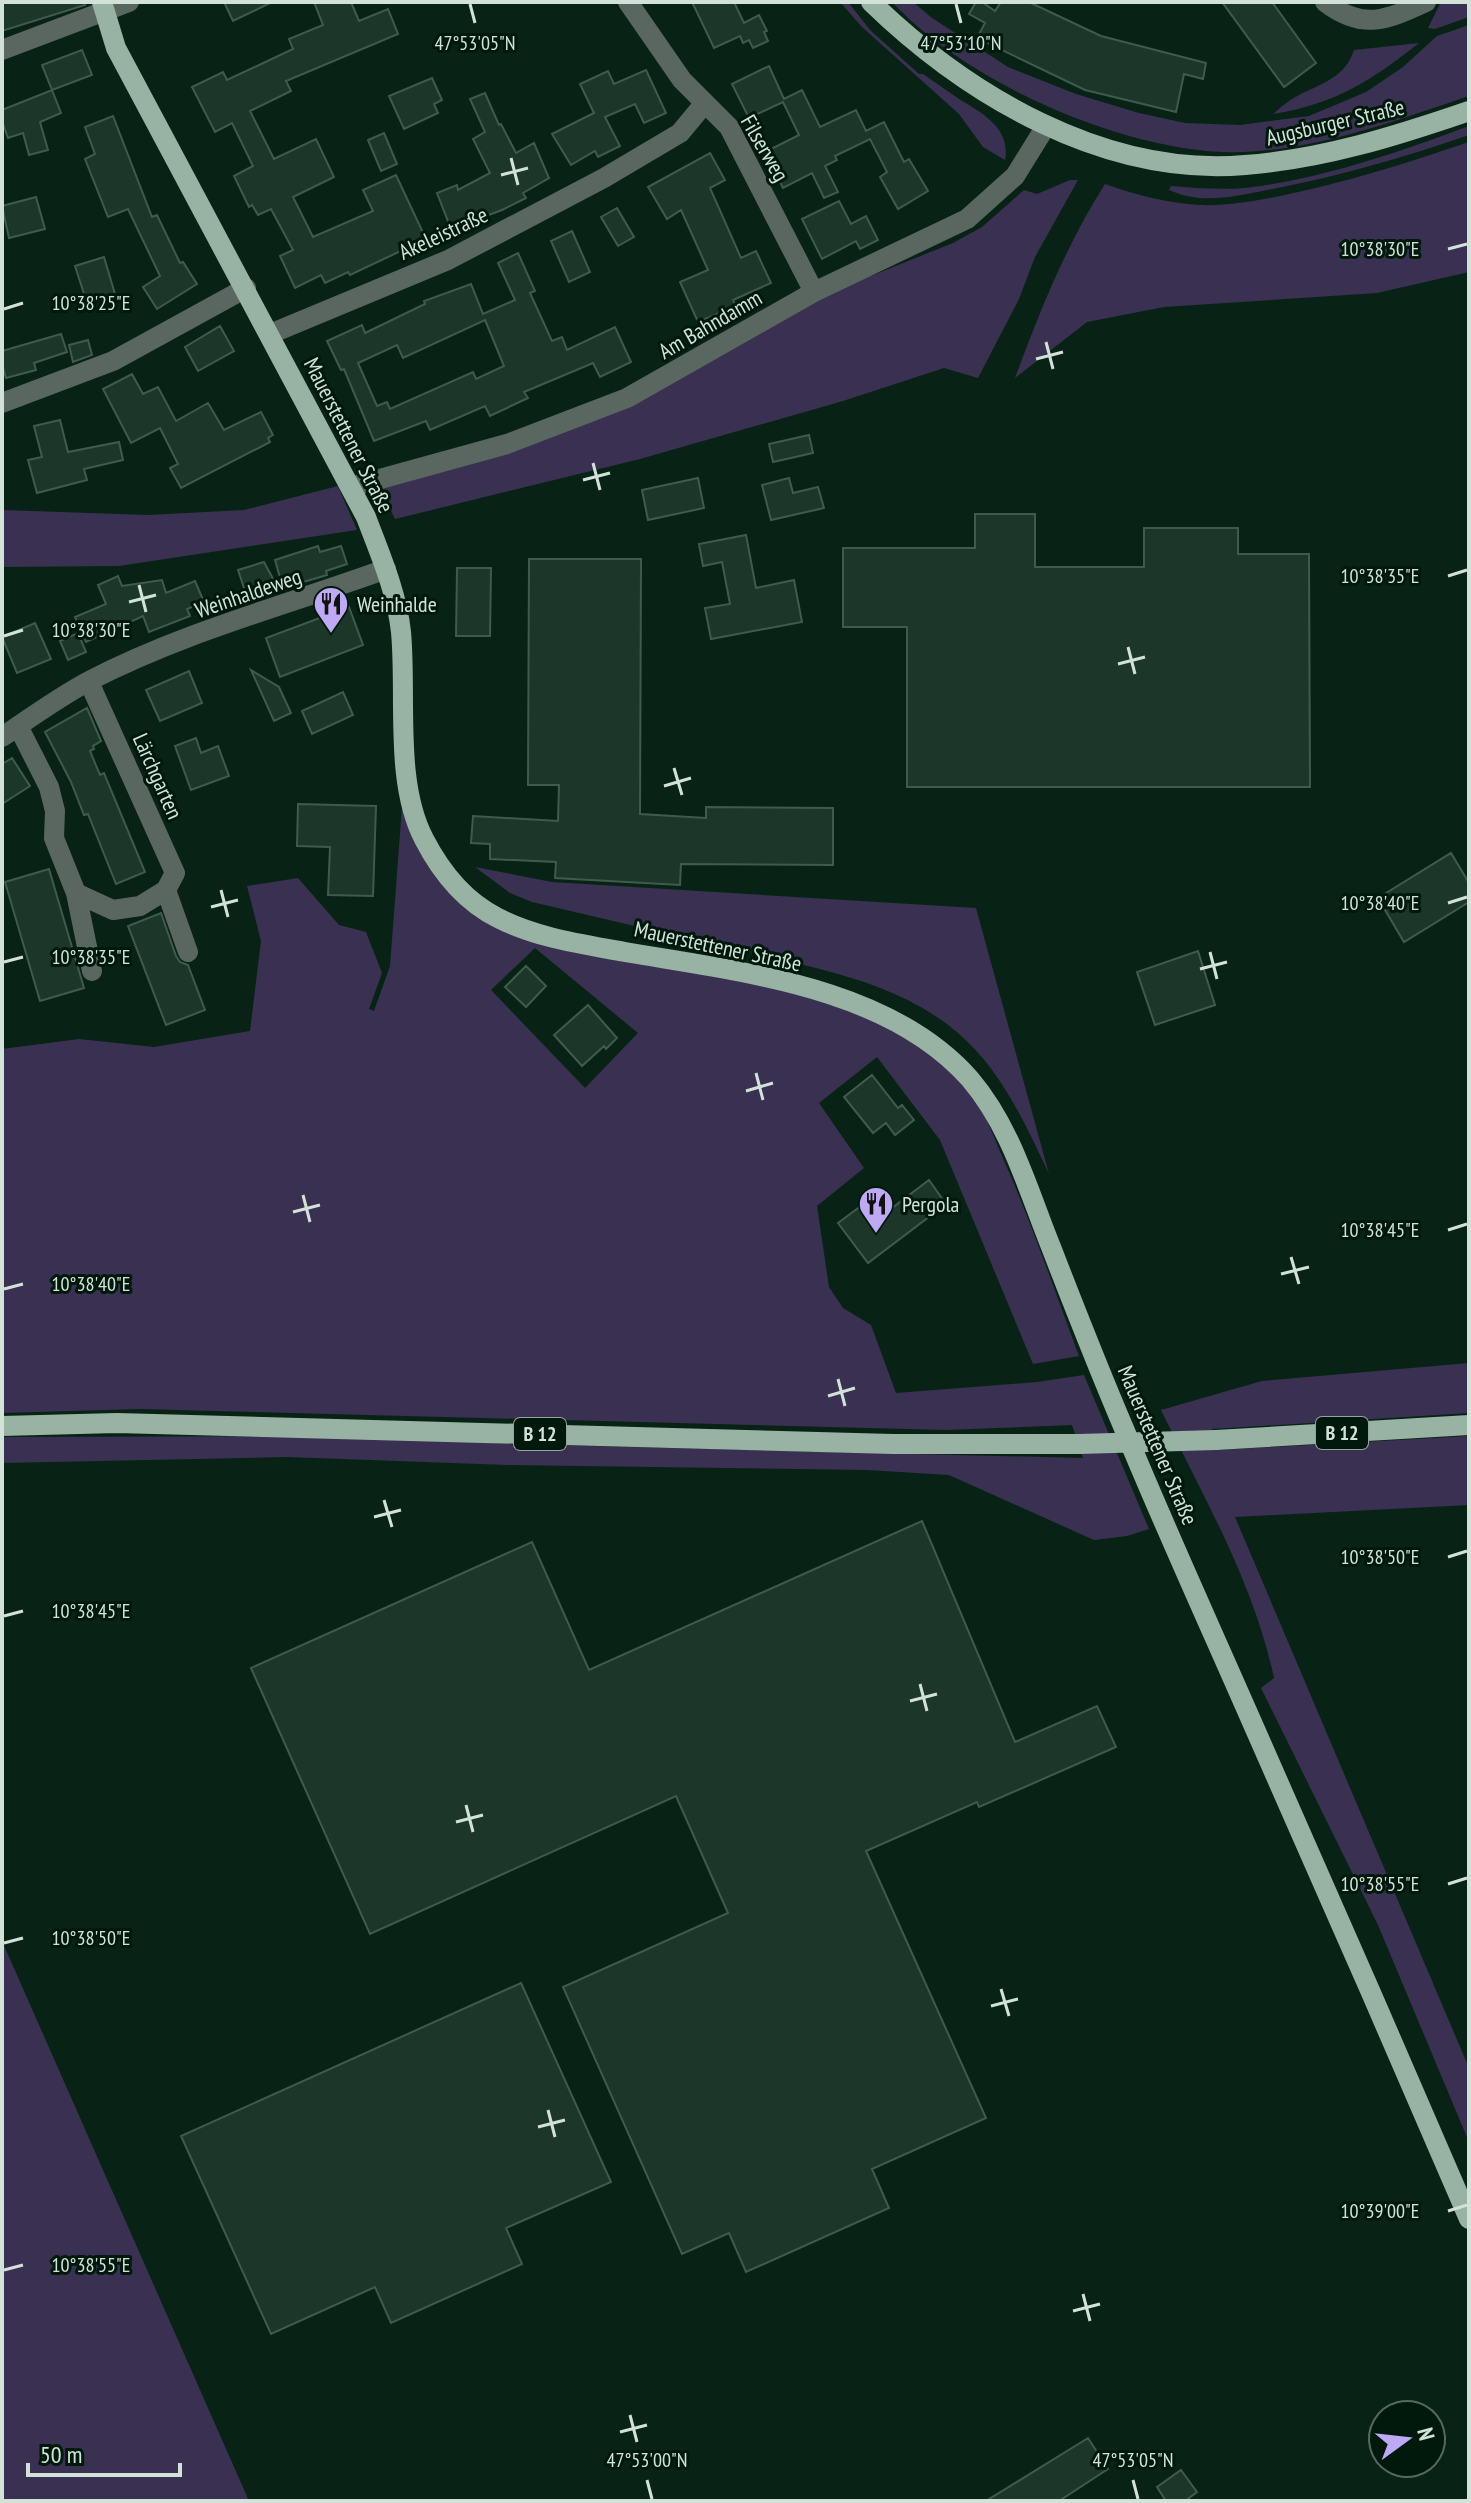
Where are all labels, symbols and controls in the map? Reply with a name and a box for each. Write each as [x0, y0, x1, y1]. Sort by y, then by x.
text: 47°53'05"N [435, 30, 515, 56]
text: 47°53'10"N [921, 30, 1001, 56]
street label: Augsburger Straße [1263, 92, 1407, 152]
street label: Filserweg [735, 110, 795, 186]
street label: Akeleistraße [394, 200, 492, 266]
text: 10°38'30"E [1341, 236, 1419, 262]
street label: Am Bahndamm [653, 283, 767, 365]
text: 10°38'25"E [52, 290, 130, 316]
street label: Mauerstettener Straße [298, 353, 400, 517]
street label: Weinhaldeweg [191, 562, 305, 624]
text: 10°38'35"E [1341, 563, 1419, 589]
restaurant icon: Weinhalde [312, 585, 350, 635]
place label: Weinhalde [357, 590, 437, 618]
text: 10°38'30"E [52, 617, 130, 643]
street label: Lärchgarten [127, 729, 189, 823]
text: 10°38'40"E [1341, 890, 1419, 916]
street label: Mauerstettener Straße [632, 915, 804, 977]
text: 10°38'35"E [52, 944, 130, 970]
restaurant icon: Pergola [857, 1185, 895, 1235]
place label: Pergola [902, 1190, 959, 1218]
text: 10°38'45"E [1341, 1217, 1419, 1243]
text: 10°38'40"E [52, 1271, 130, 1297]
street label: Mauerstettener Straße [1112, 1361, 1204, 1529]
road number: B 12 [1316, 1417, 1368, 1449]
road number: B 12 [514, 1418, 566, 1450]
text: 10°38'50"E [1341, 1544, 1419, 1570]
text: 10°38'45"E [52, 1598, 130, 1624]
text: 10°38'55"E [1341, 1871, 1419, 1897]
text: 10°38'50"E [52, 1925, 130, 1951]
text: 10°39'00"E [1341, 2198, 1419, 2224]
text: 10°38'55"E [52, 2252, 130, 2278]
north arrow [1367, 2399, 1447, 2479]
text: N [1411, 2424, 1441, 2443]
scale bar [28, 2427, 180, 2477]
text: 50 m [40, 2439, 82, 2470]
text: 47°53'00"N [607, 2447, 687, 2473]
text: 47°53'05"N [1093, 2447, 1173, 2473]

